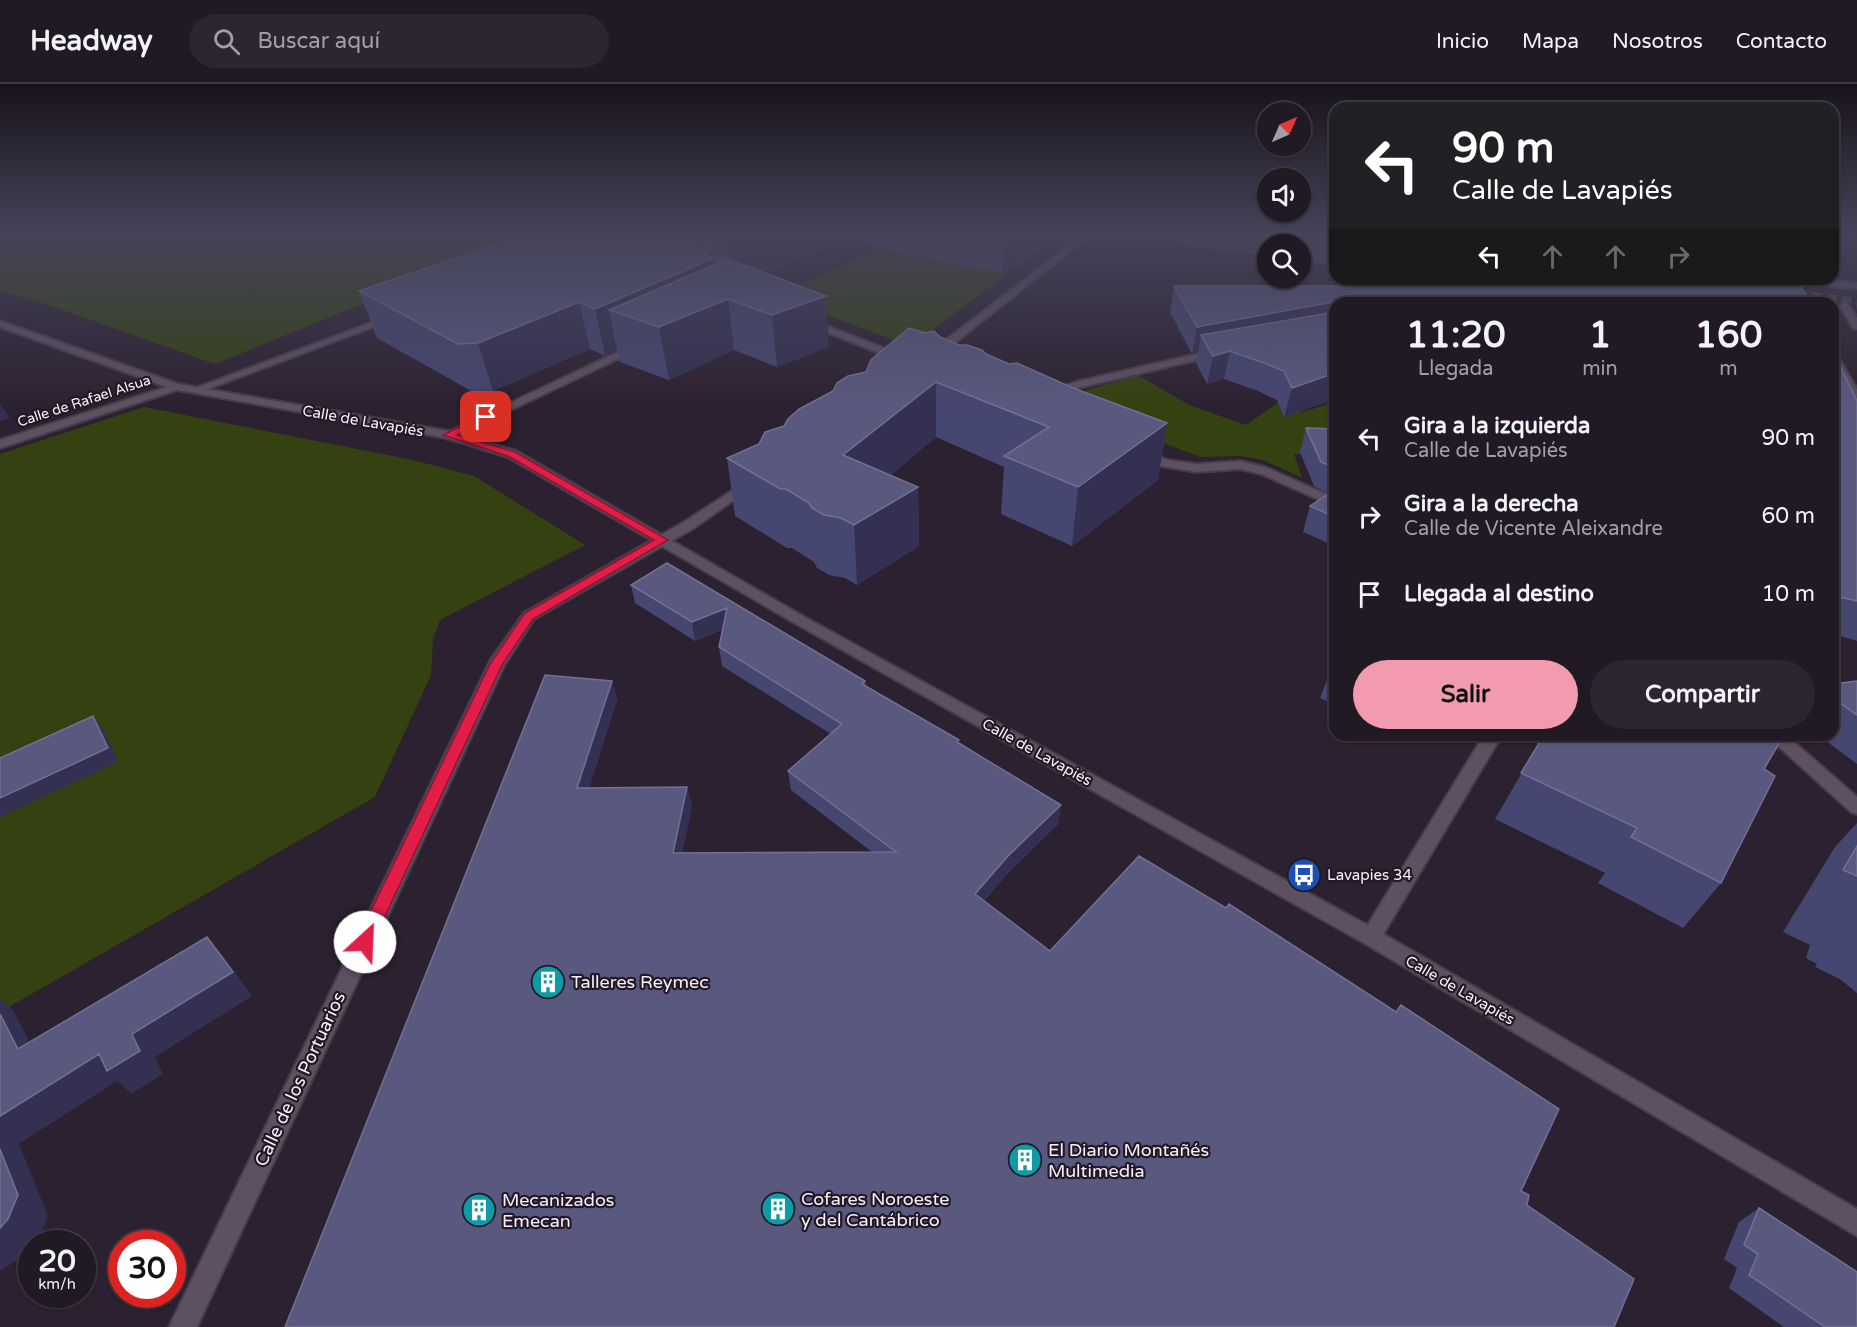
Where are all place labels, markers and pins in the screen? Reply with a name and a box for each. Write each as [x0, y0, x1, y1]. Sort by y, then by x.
pin [460, 391, 511, 442]
bus stop icon: Lavapies 34 [1286, 857, 1322, 893]
place label: Lavapies 34 [1327, 866, 1412, 884]
building icon: Talleres Reymec [530, 964, 566, 1000]
place label: Talleres Reymec [571, 971, 709, 993]
place label: El Diario Montañés Multimedia [1048, 1139, 1209, 1182]
building icon: El Diario Montañés Multimedia [1007, 1142, 1043, 1178]
place label: Cofares Noroeste y del Cantábrico [801, 1188, 949, 1231]
place label: Mecanizados Emecan [502, 1189, 615, 1232]
building icon: Cofares Noroeste y del Cantábrico [760, 1191, 796, 1227]
building icon: Mecanizados Emecan [461, 1192, 497, 1228]

